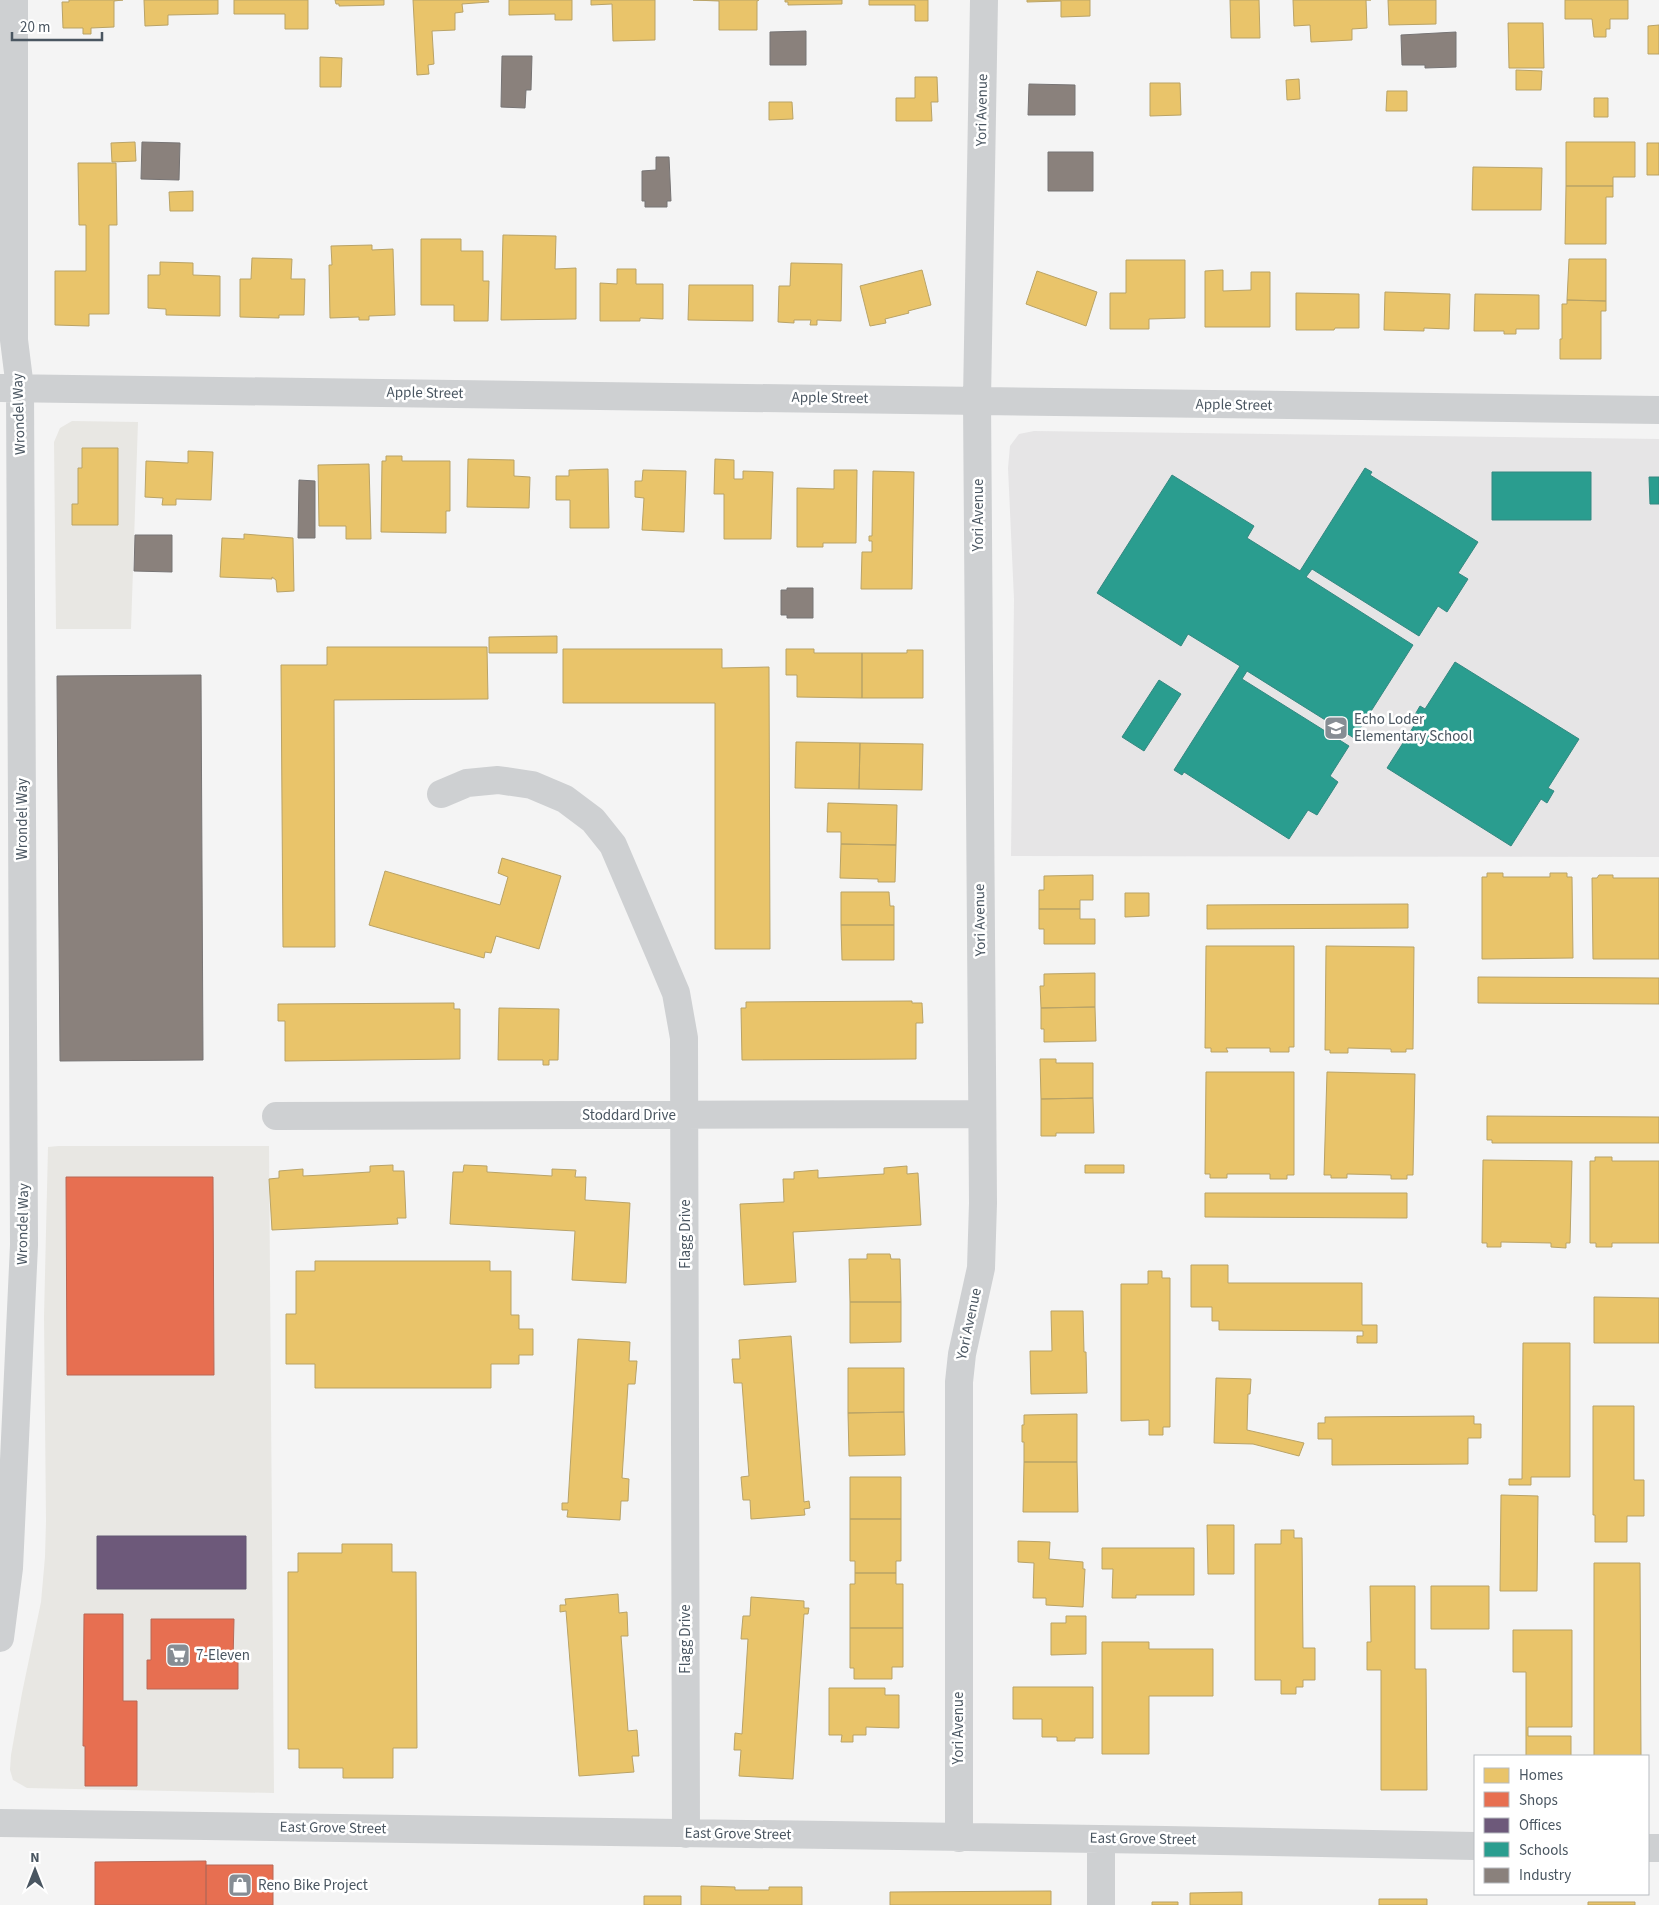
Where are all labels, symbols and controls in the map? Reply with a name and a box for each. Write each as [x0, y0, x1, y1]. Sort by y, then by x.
scale bar [12, 10, 102, 42]
text: 20 m [20, 17, 50, 38]
street label: Yori Avenue [971, 73, 993, 148]
street label: Wrondel Way [7, 373, 31, 455]
street label: Apple Street [387, 382, 463, 404]
street label: Apple Street [792, 387, 868, 409]
street label: Apple Street [1196, 394, 1272, 416]
street label: Yori Avenue [968, 479, 989, 552]
place label: Echo Loder Elementary School [1354, 709, 1472, 747]
school or university icon: Echo Loder Elementary School [1323, 715, 1349, 741]
street label: Wrondel Way [12, 778, 33, 860]
street label: Yori Avenue [969, 883, 991, 958]
street label: Stoddard Drive [582, 1105, 676, 1126]
street label: Wrondel Way [12, 1183, 34, 1265]
street label: Flagg Drive [675, 1199, 696, 1269]
street label: Yori Avenue [951, 1286, 987, 1363]
street label: Flagg Drive [675, 1604, 696, 1674]
supermarket icon: 7-Eleven [165, 1642, 191, 1668]
place label: 7-Eleven [196, 1645, 250, 1666]
street label: Yori Avenue [948, 1692, 969, 1765]
legend [1474, 1755, 1649, 1895]
text: Homes [1519, 1765, 1563, 1786]
text: Shops [1519, 1790, 1558, 1811]
text: Offices [1519, 1815, 1562, 1836]
street label: East Grove Street [279, 1817, 387, 1839]
street label: East Grove Street [684, 1823, 792, 1845]
street label: East Grove Street [1089, 1828, 1197, 1850]
text: Schools [1519, 1840, 1568, 1861]
north arrow [10, 1845, 60, 1895]
text: N [30, 1848, 40, 1868]
text: Industry [1519, 1865, 1571, 1886]
shop icon: Reno Bike Project [227, 1872, 253, 1898]
place label: Reno Bike Project [258, 1875, 368, 1896]

